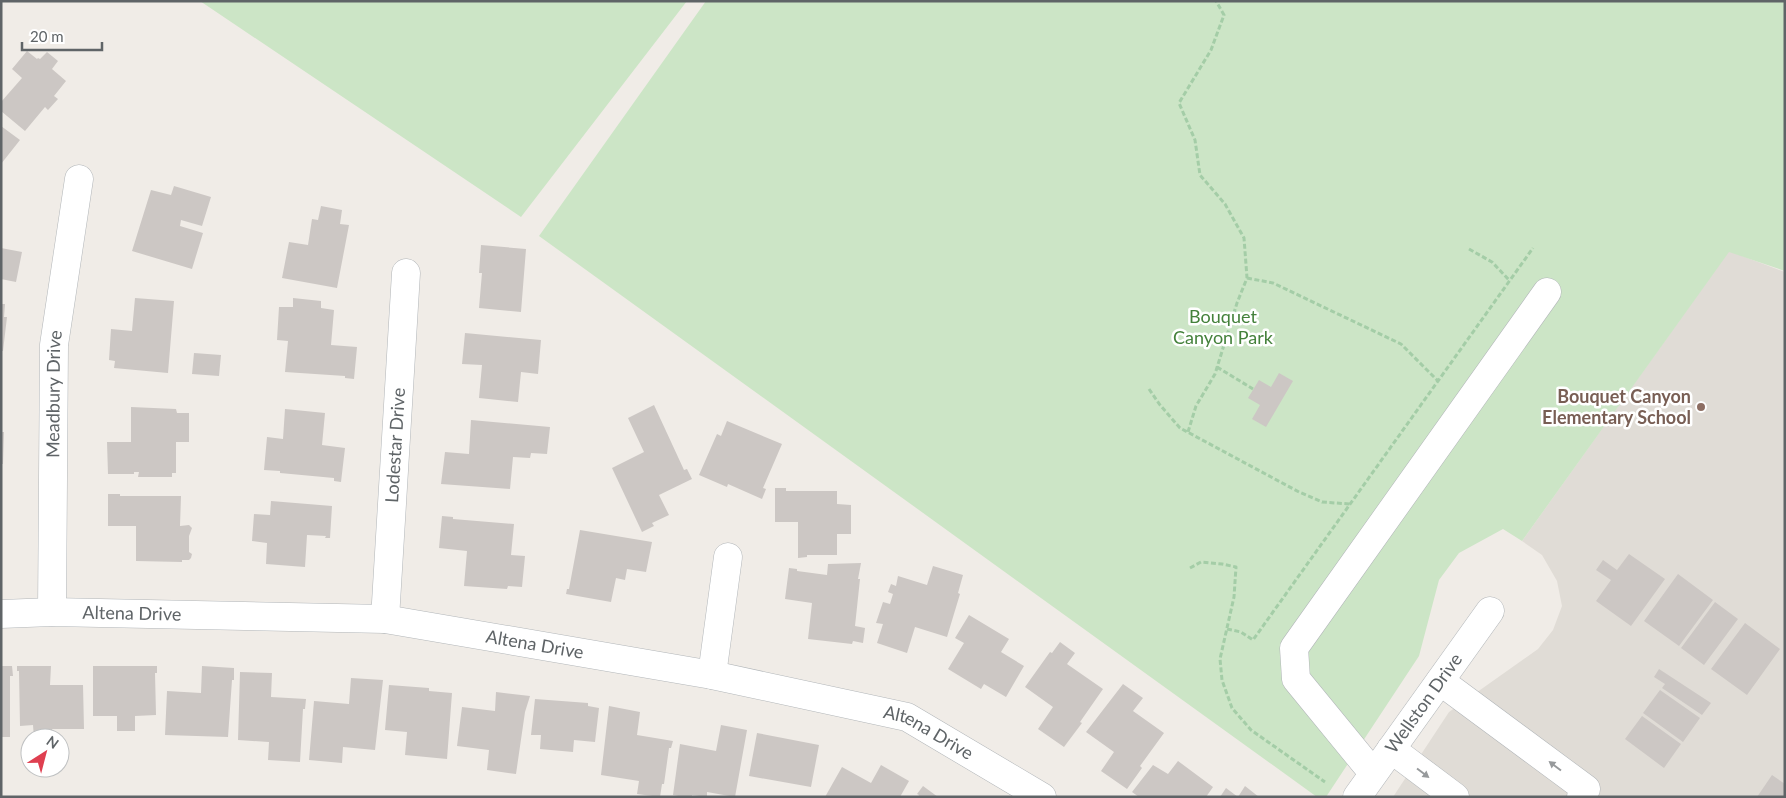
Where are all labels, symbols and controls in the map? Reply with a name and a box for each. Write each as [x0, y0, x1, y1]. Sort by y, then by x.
scale bar [22, 20, 102, 52]
text: 20 m [30, 27, 64, 45]
park label: Bouquet Canyon Park [1173, 305, 1274, 348]
street label: Meadbury Drive [41, 328, 66, 458]
place label: Bouquet Canyon Elementary School [1542, 385, 1691, 428]
street label: Lodestar Drive [380, 387, 409, 504]
marker: Bouquet Canyon Elementary School [1695, 401, 1707, 413]
street label: Altena Drive [82, 601, 182, 625]
street label: Altena Drive [484, 624, 585, 663]
street label: Wellston Drive [1380, 649, 1466, 757]
street label: Altena Drive [882, 700, 978, 764]
north arrow [20, 728, 70, 778]
text: N [44, 732, 62, 752]
one-way arrow [1549, 760, 1562, 771]
one-way arrow [1416, 767, 1429, 778]

